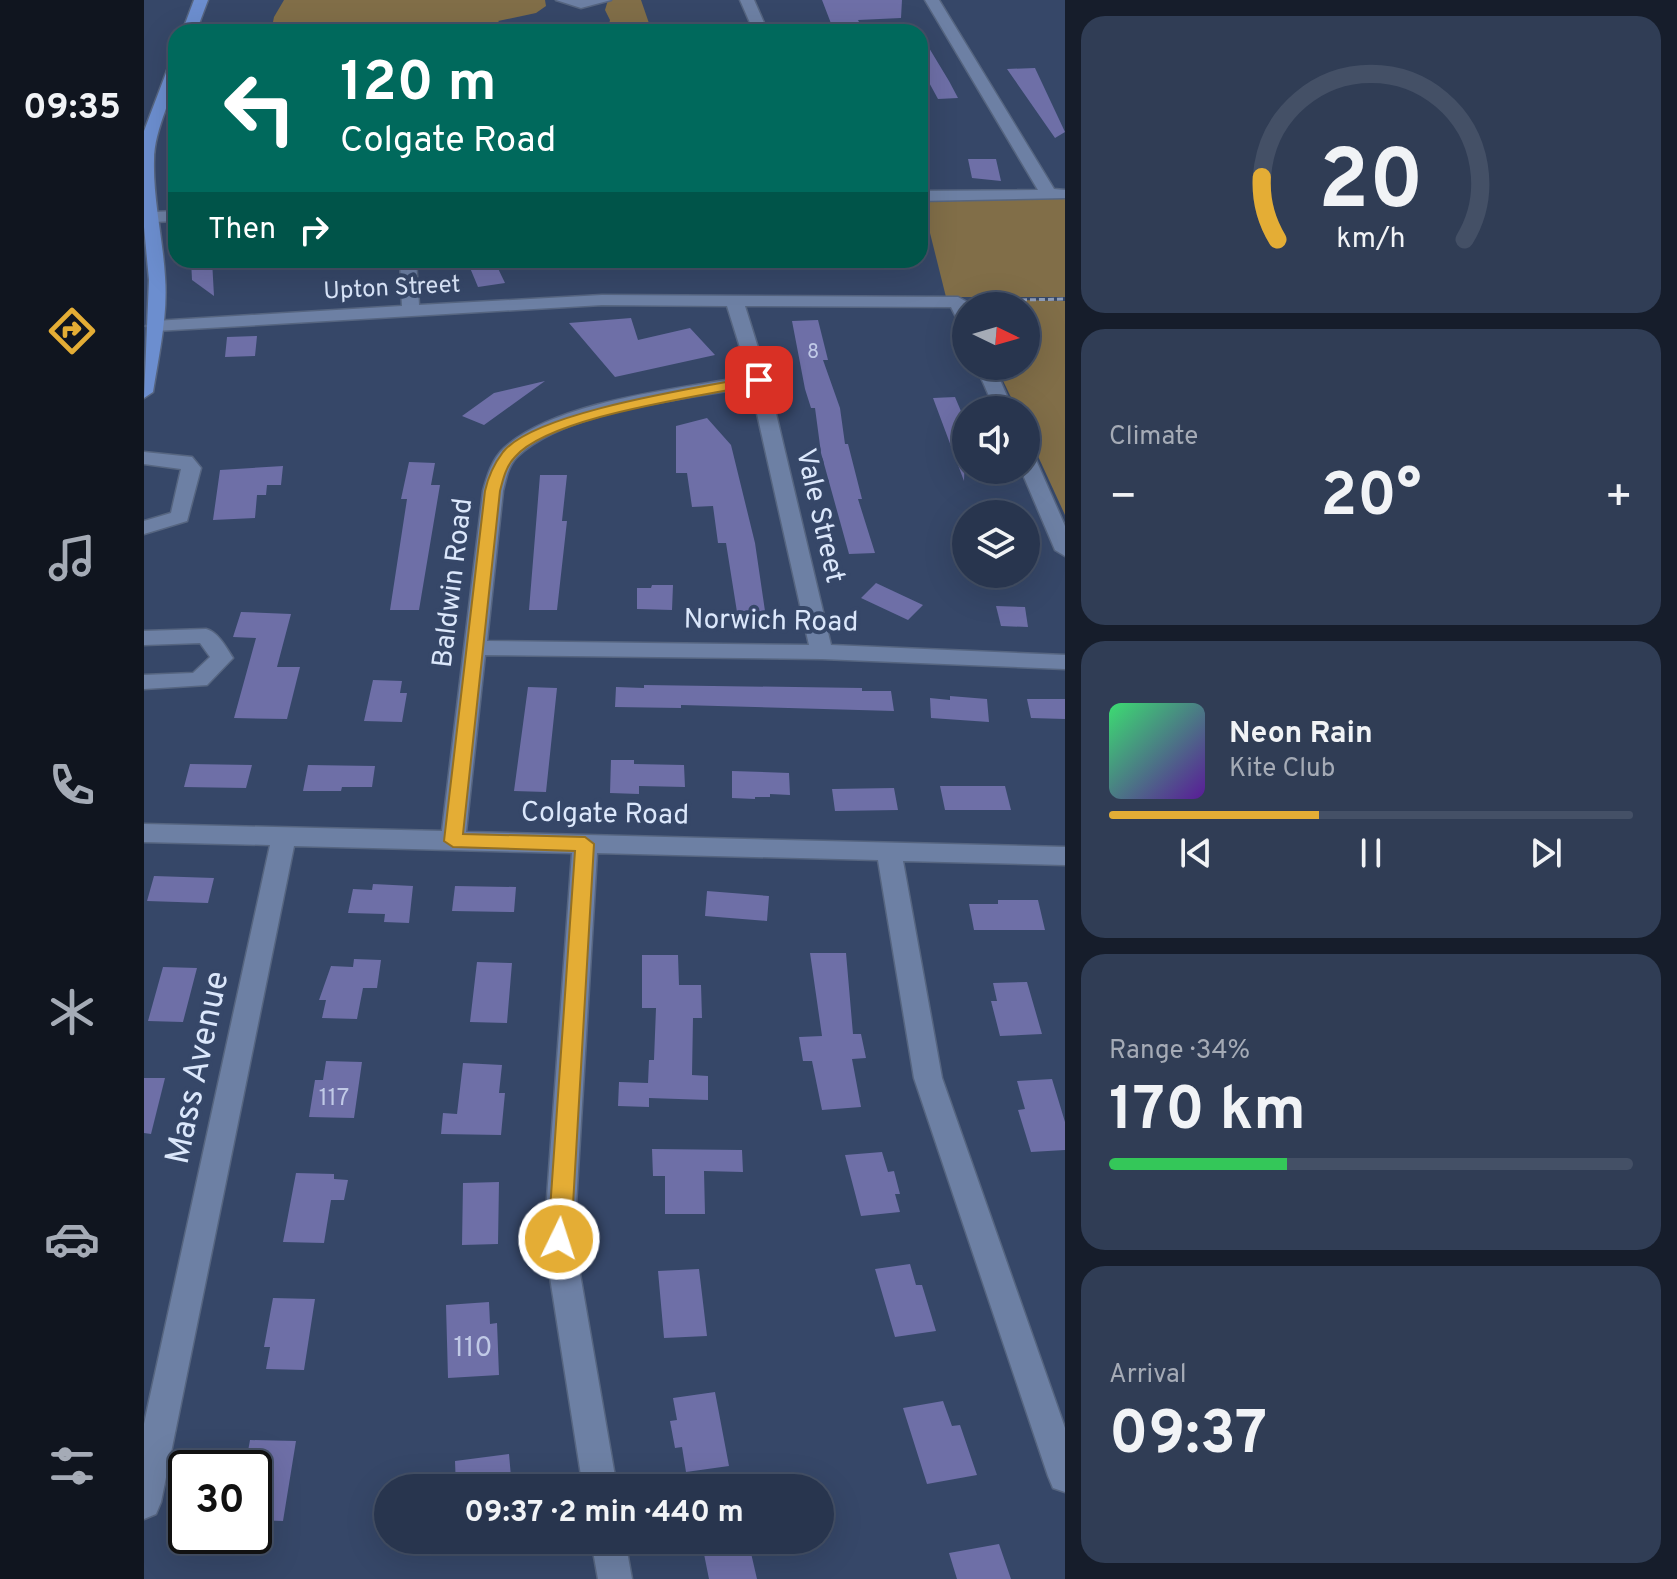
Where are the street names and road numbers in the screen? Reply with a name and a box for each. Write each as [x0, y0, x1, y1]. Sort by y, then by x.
street label: Upton Street [323, 270, 461, 308]
street label: Vale Street [786, 445, 852, 587]
street label: Baldwin Road [426, 496, 482, 670]
street label: Norwich Road [683, 602, 859, 642]
street label: Colgate Road [521, 796, 689, 834]
street label: Mass Avenue [158, 967, 240, 1169]

